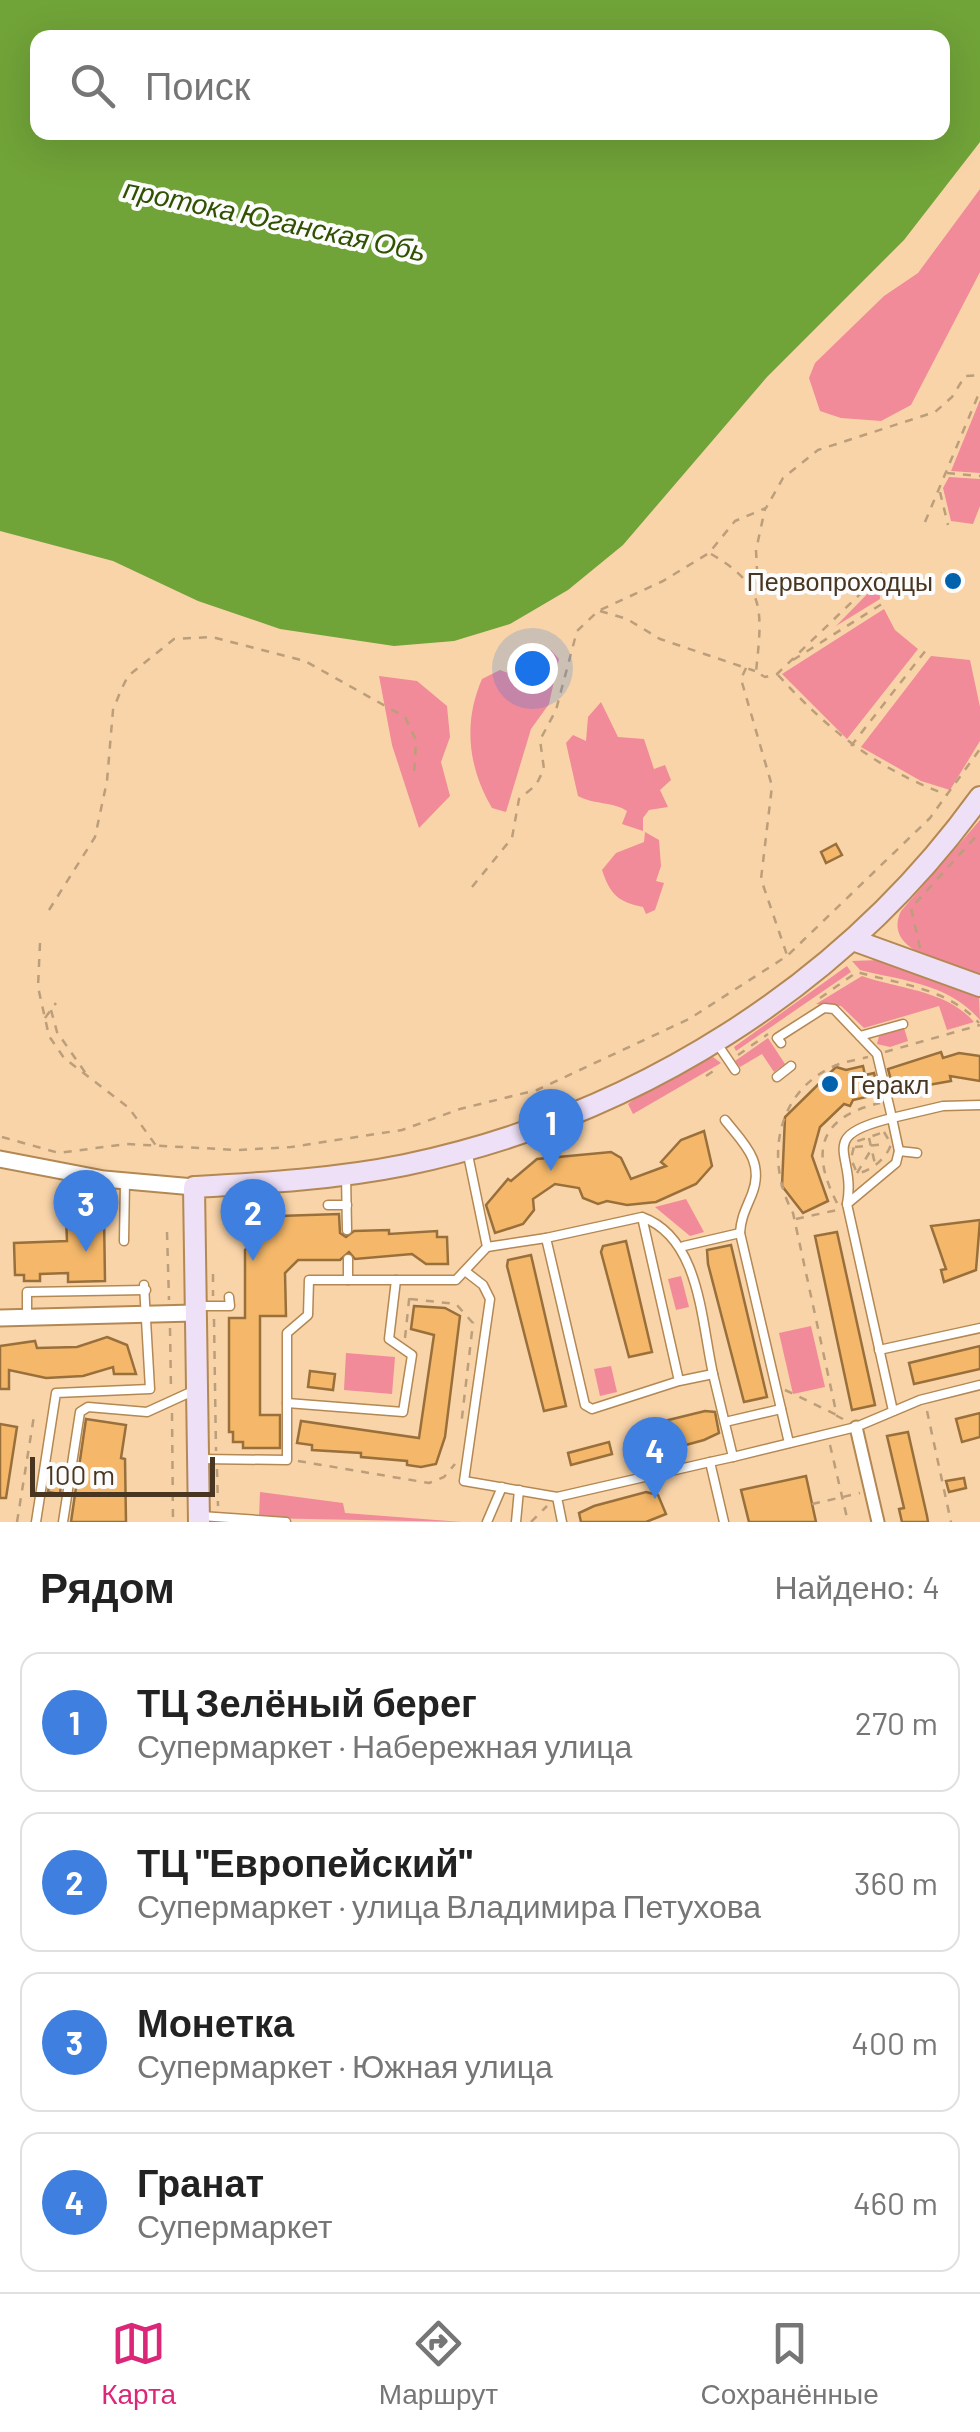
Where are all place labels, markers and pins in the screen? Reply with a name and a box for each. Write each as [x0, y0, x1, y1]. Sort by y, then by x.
place label: Первопроходцы [747, 566, 933, 596]
marker: Первопроходцы [942, 570, 964, 592]
place label: Геракл [850, 1069, 929, 1099]
marker: Геракл [819, 1073, 841, 1095]
pin: 1 [518, 1088, 584, 1171]
pin: 3 [54, 1170, 118, 1252]
pin: 2 [220, 1178, 286, 1261]
pin: 4 [622, 1416, 688, 1499]

